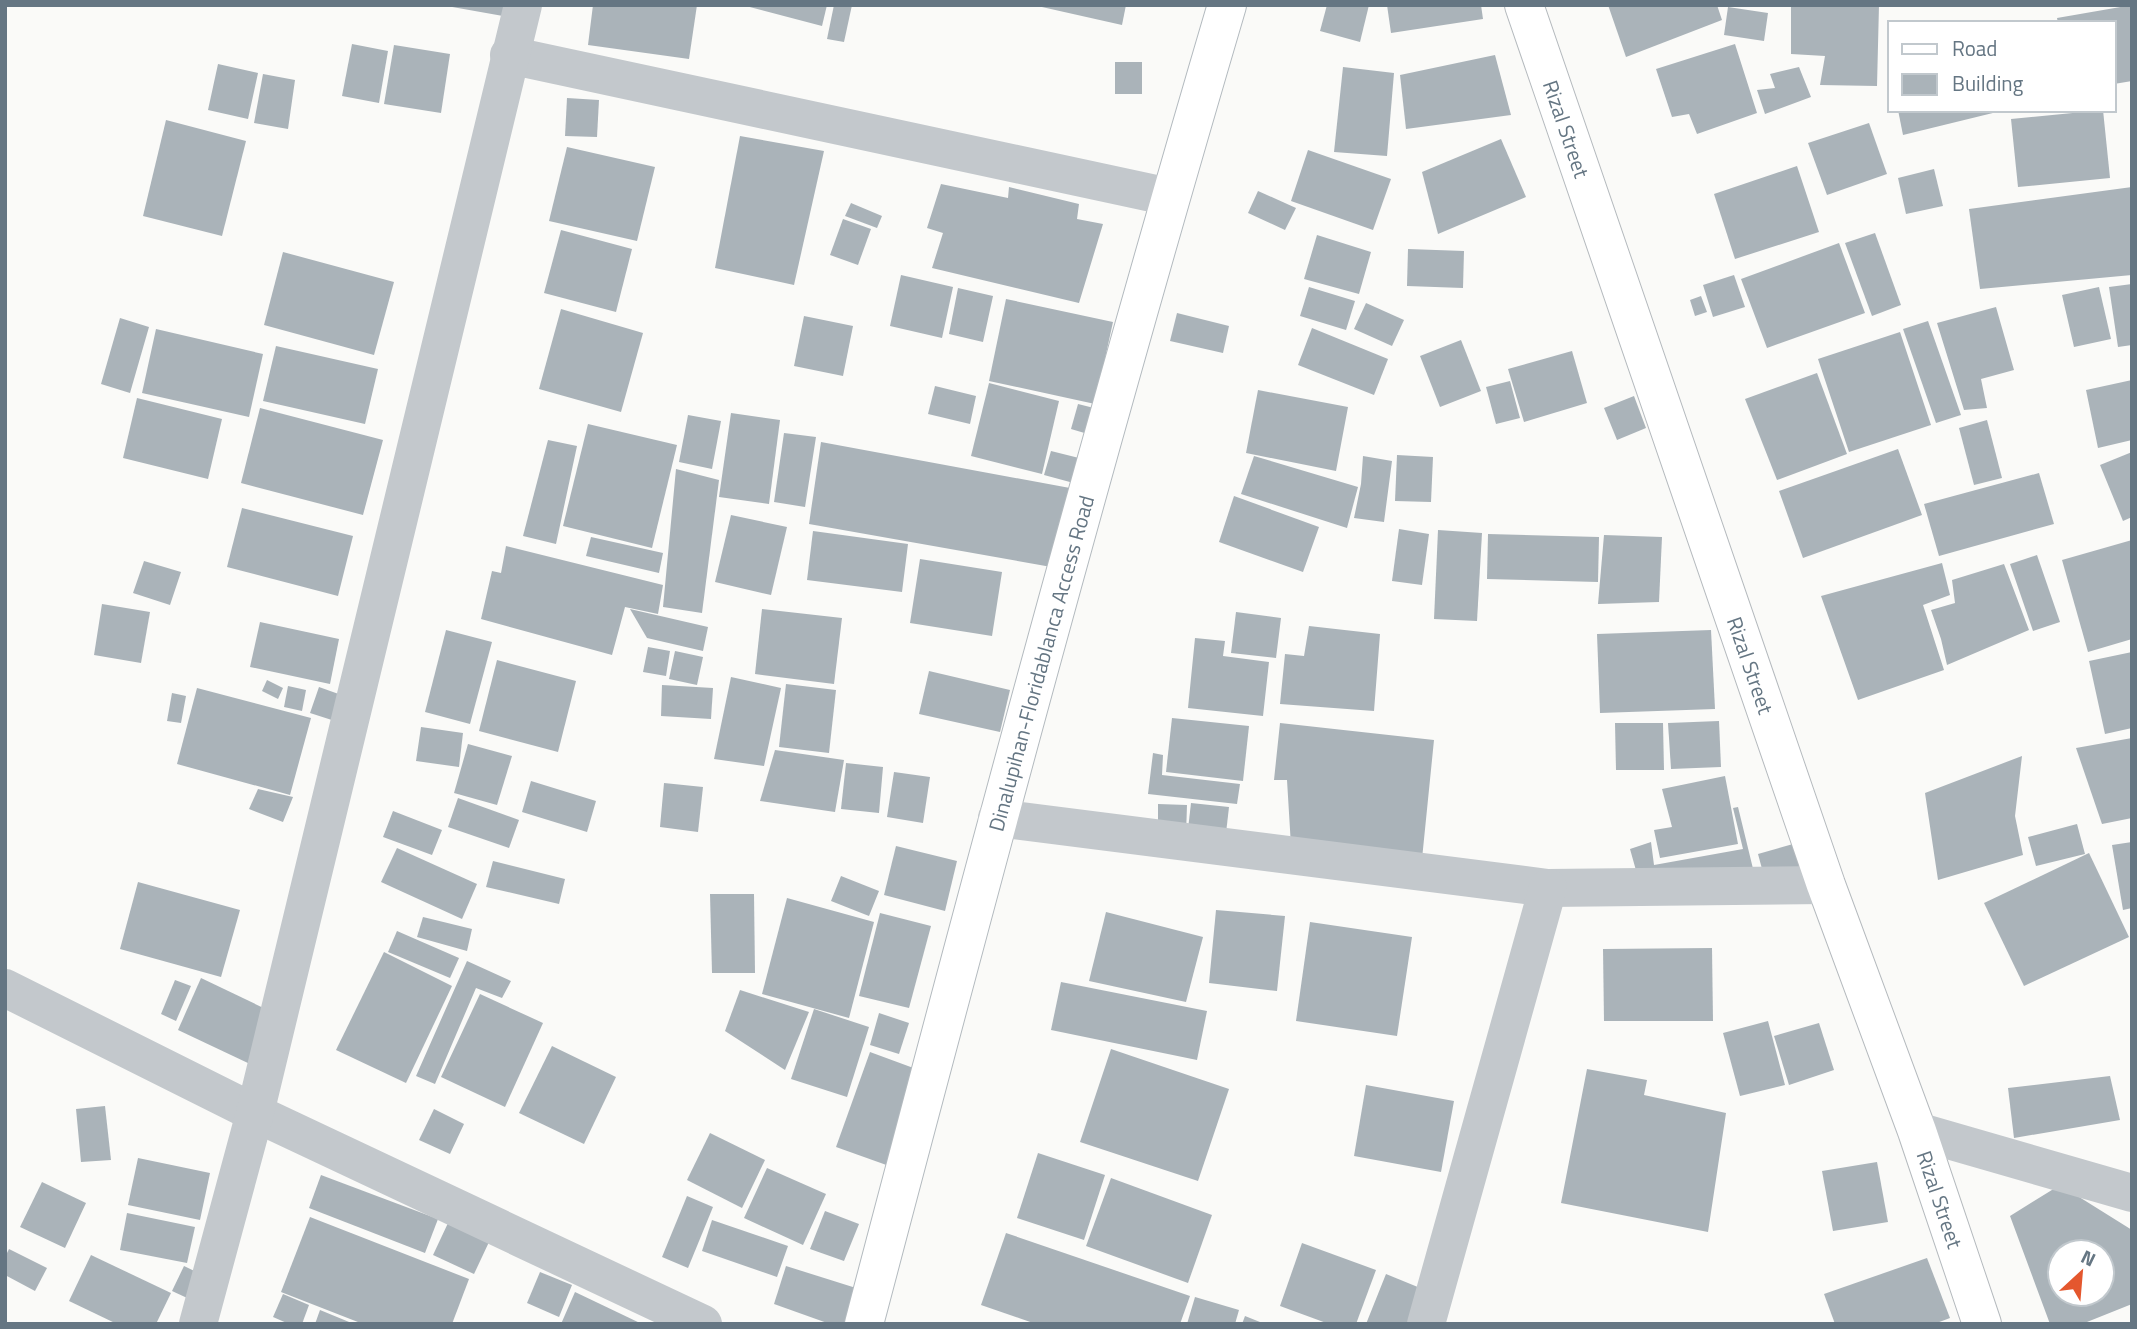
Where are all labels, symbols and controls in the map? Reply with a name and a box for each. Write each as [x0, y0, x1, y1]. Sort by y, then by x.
legend [1888, 21, 2116, 112]
text: Road [1952, 32, 1997, 64]
text: Building [1952, 67, 2024, 99]
street label: Rizal Street [1535, 76, 1598, 183]
street label: Dinalupihan-Floridablanca Access Road [980, 492, 1102, 835]
street label: Rizal Street [1719, 612, 1782, 719]
street label: Rizal Street [1909, 1146, 1972, 1253]
north arrow [2046, 1238, 2116, 1308]
text: N [2076, 1241, 2101, 1273]

